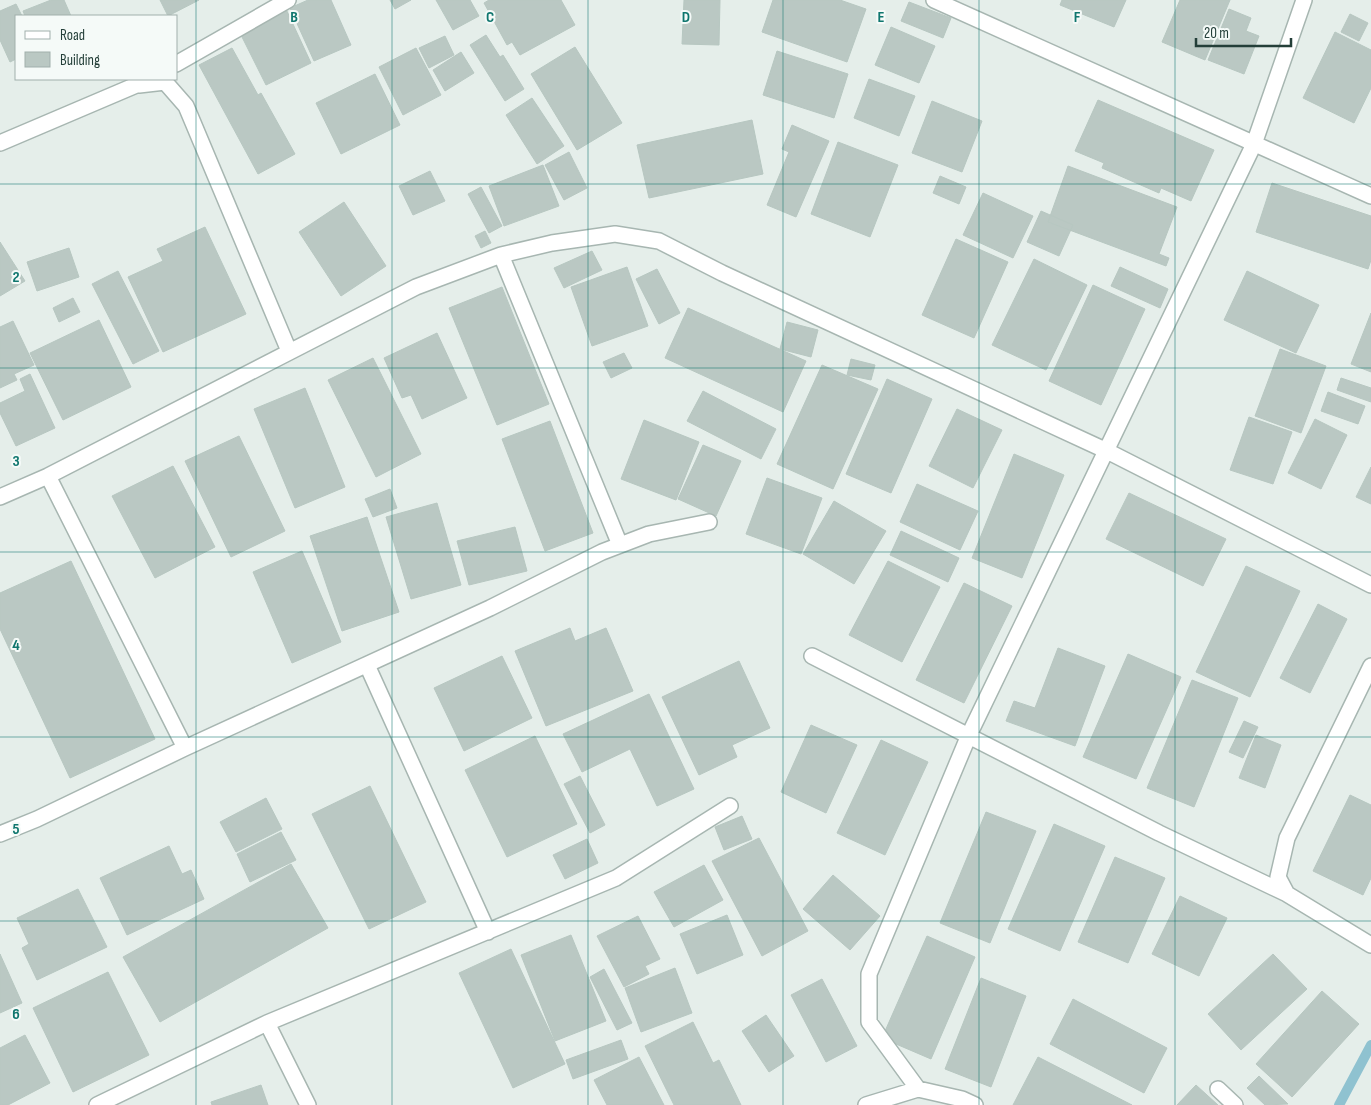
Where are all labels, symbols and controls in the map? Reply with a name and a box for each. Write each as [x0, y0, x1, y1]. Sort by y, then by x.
text: B [290, 8, 298, 27]
text: C [486, 8, 494, 27]
text: D [682, 8, 690, 27]
text: E [878, 8, 885, 27]
text: F [1074, 8, 1081, 27]
legend [15, 15, 178, 80]
scale bar [1196, 15, 1291, 47]
text: 20 m [1204, 24, 1229, 43]
text: Road [60, 26, 85, 45]
text: Building [60, 51, 100, 70]
text: 2 [12, 268, 20, 287]
text: 3 [12, 452, 20, 471]
text: 4 [12, 636, 20, 655]
text: 5 [12, 820, 20, 839]
text: 6 [12, 1005, 20, 1024]

